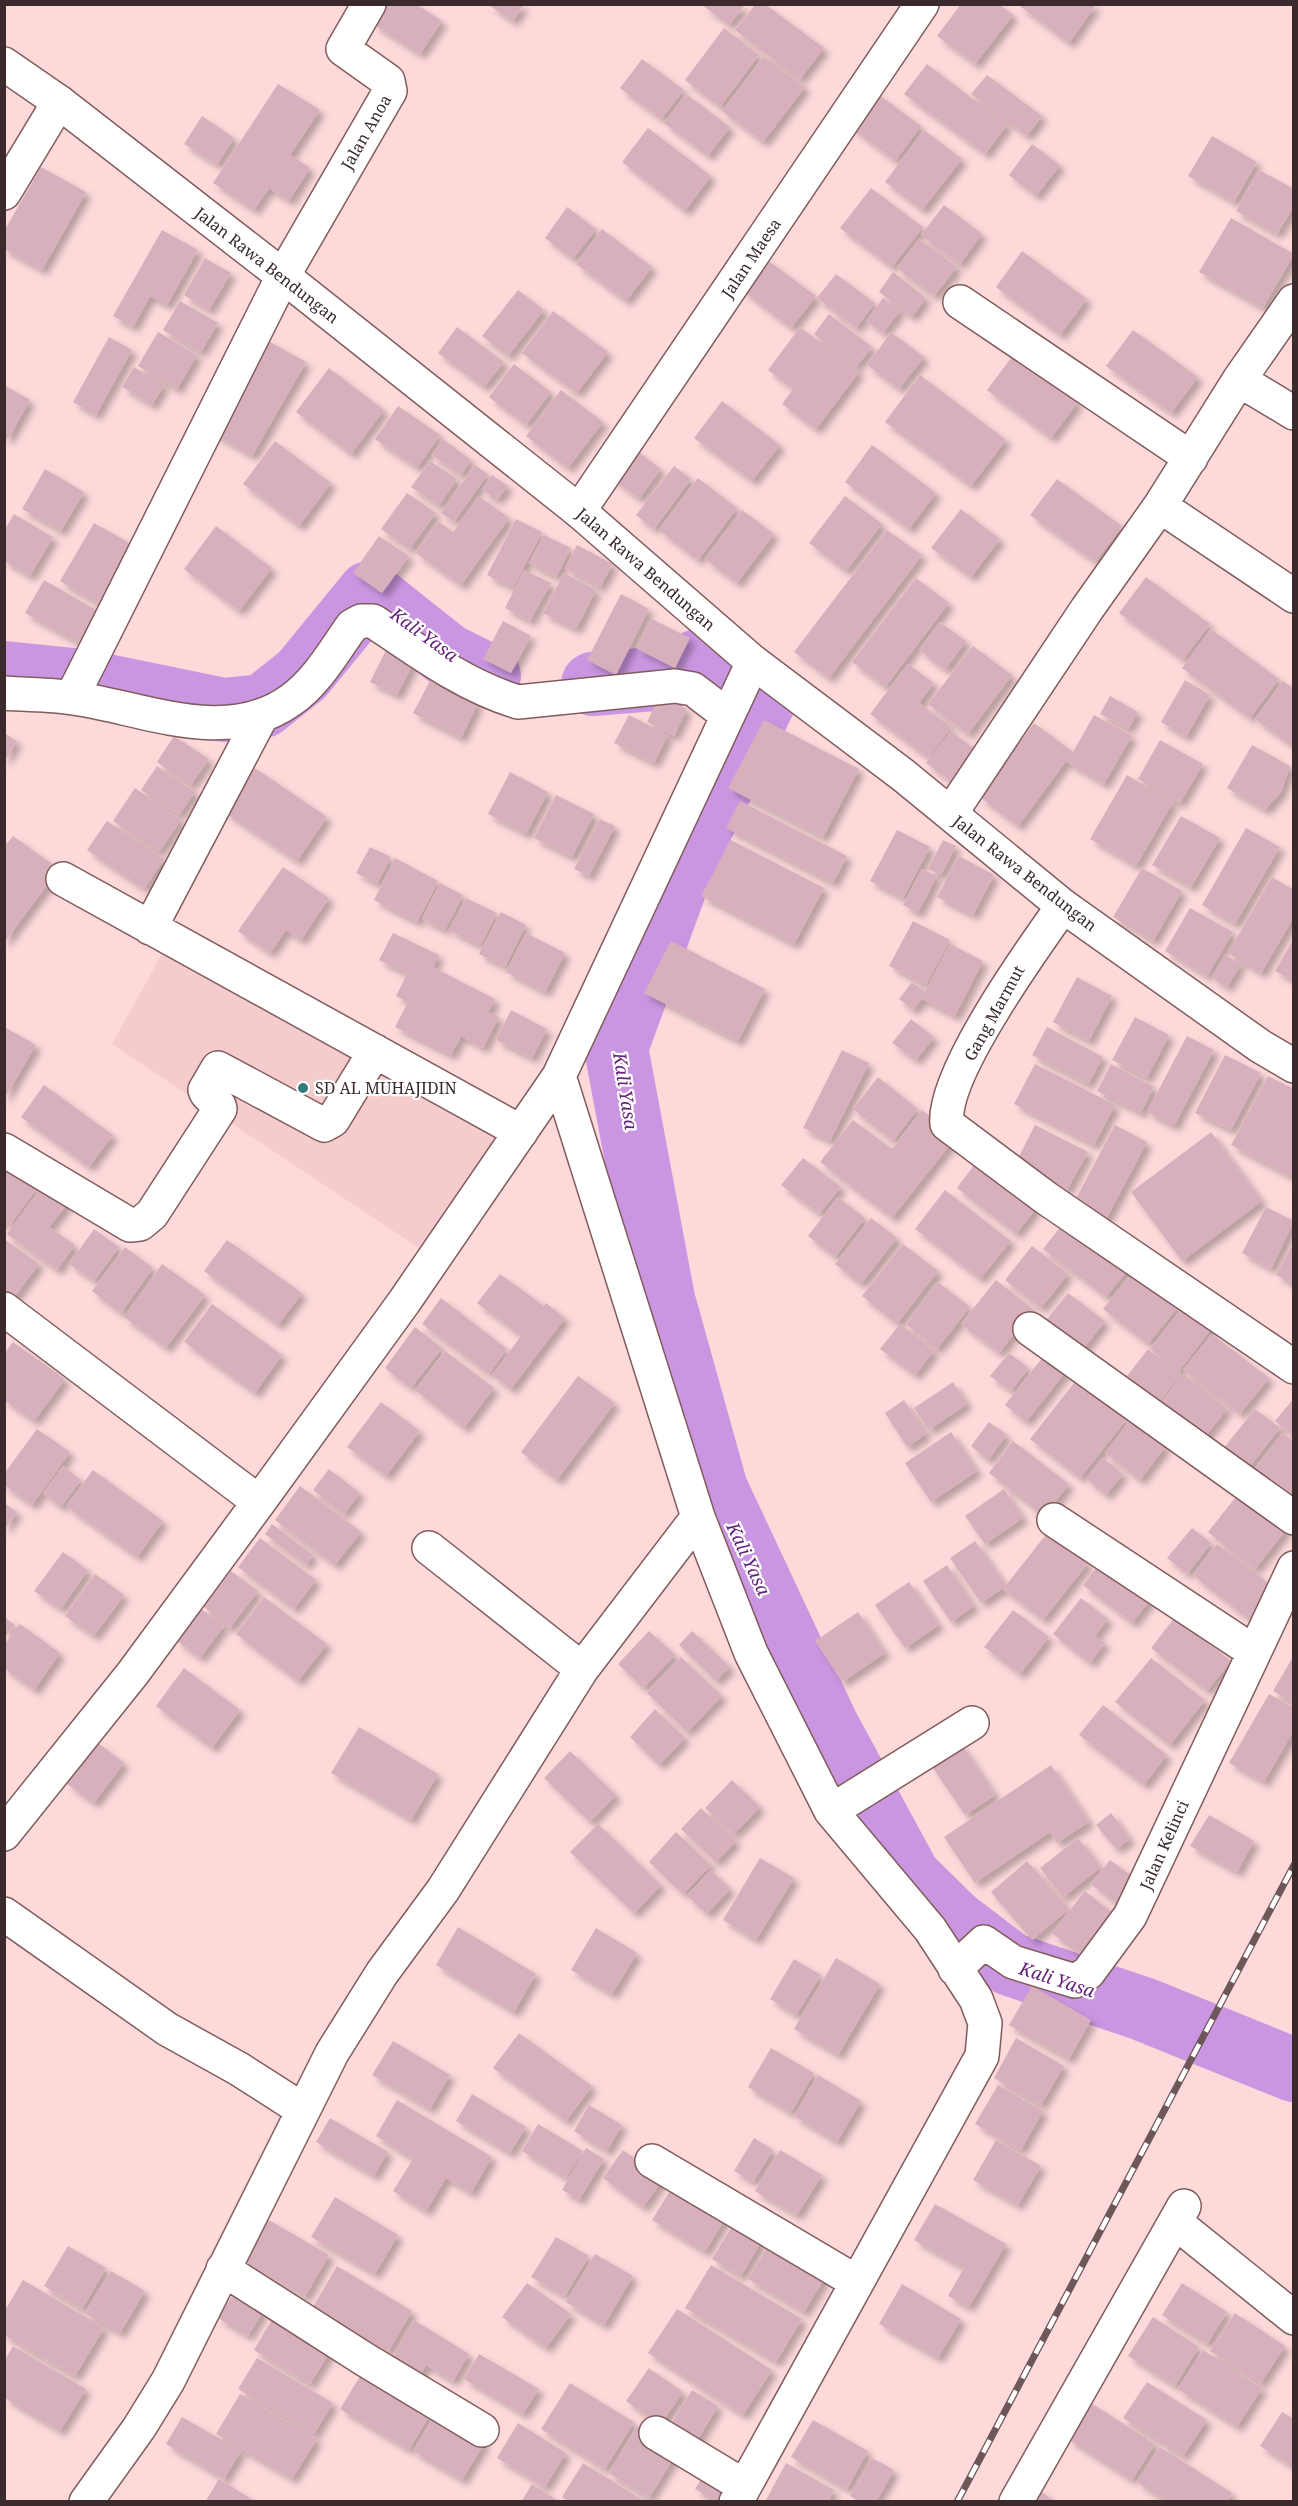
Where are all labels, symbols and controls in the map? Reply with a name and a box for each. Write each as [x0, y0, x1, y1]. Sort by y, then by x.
street label: Jalan Anoa [335, 91, 396, 174]
street label: Jalan Rawa Bendungan [190, 201, 344, 328]
street label: Jalan Maesa [716, 214, 786, 303]
street label: Jalan Rawa Bendungan [571, 502, 720, 635]
water label: Kali Yasa [385, 601, 464, 667]
street label: Jalan Rawa Bendungan [948, 809, 1102, 936]
street label: Gang Marmut [959, 961, 1029, 1065]
water label: Kali Yasa [608, 1049, 644, 1132]
place label: SD AL MUHAJIDIN [315, 1077, 457, 1099]
marker: SD AL MUHAJIDIN [296, 1081, 310, 1095]
water label: Kali Yasa [721, 1517, 777, 1600]
street label: Jalan Kelinci [1134, 1797, 1194, 1894]
water label: Kali Yasa [1016, 1955, 1099, 2003]

